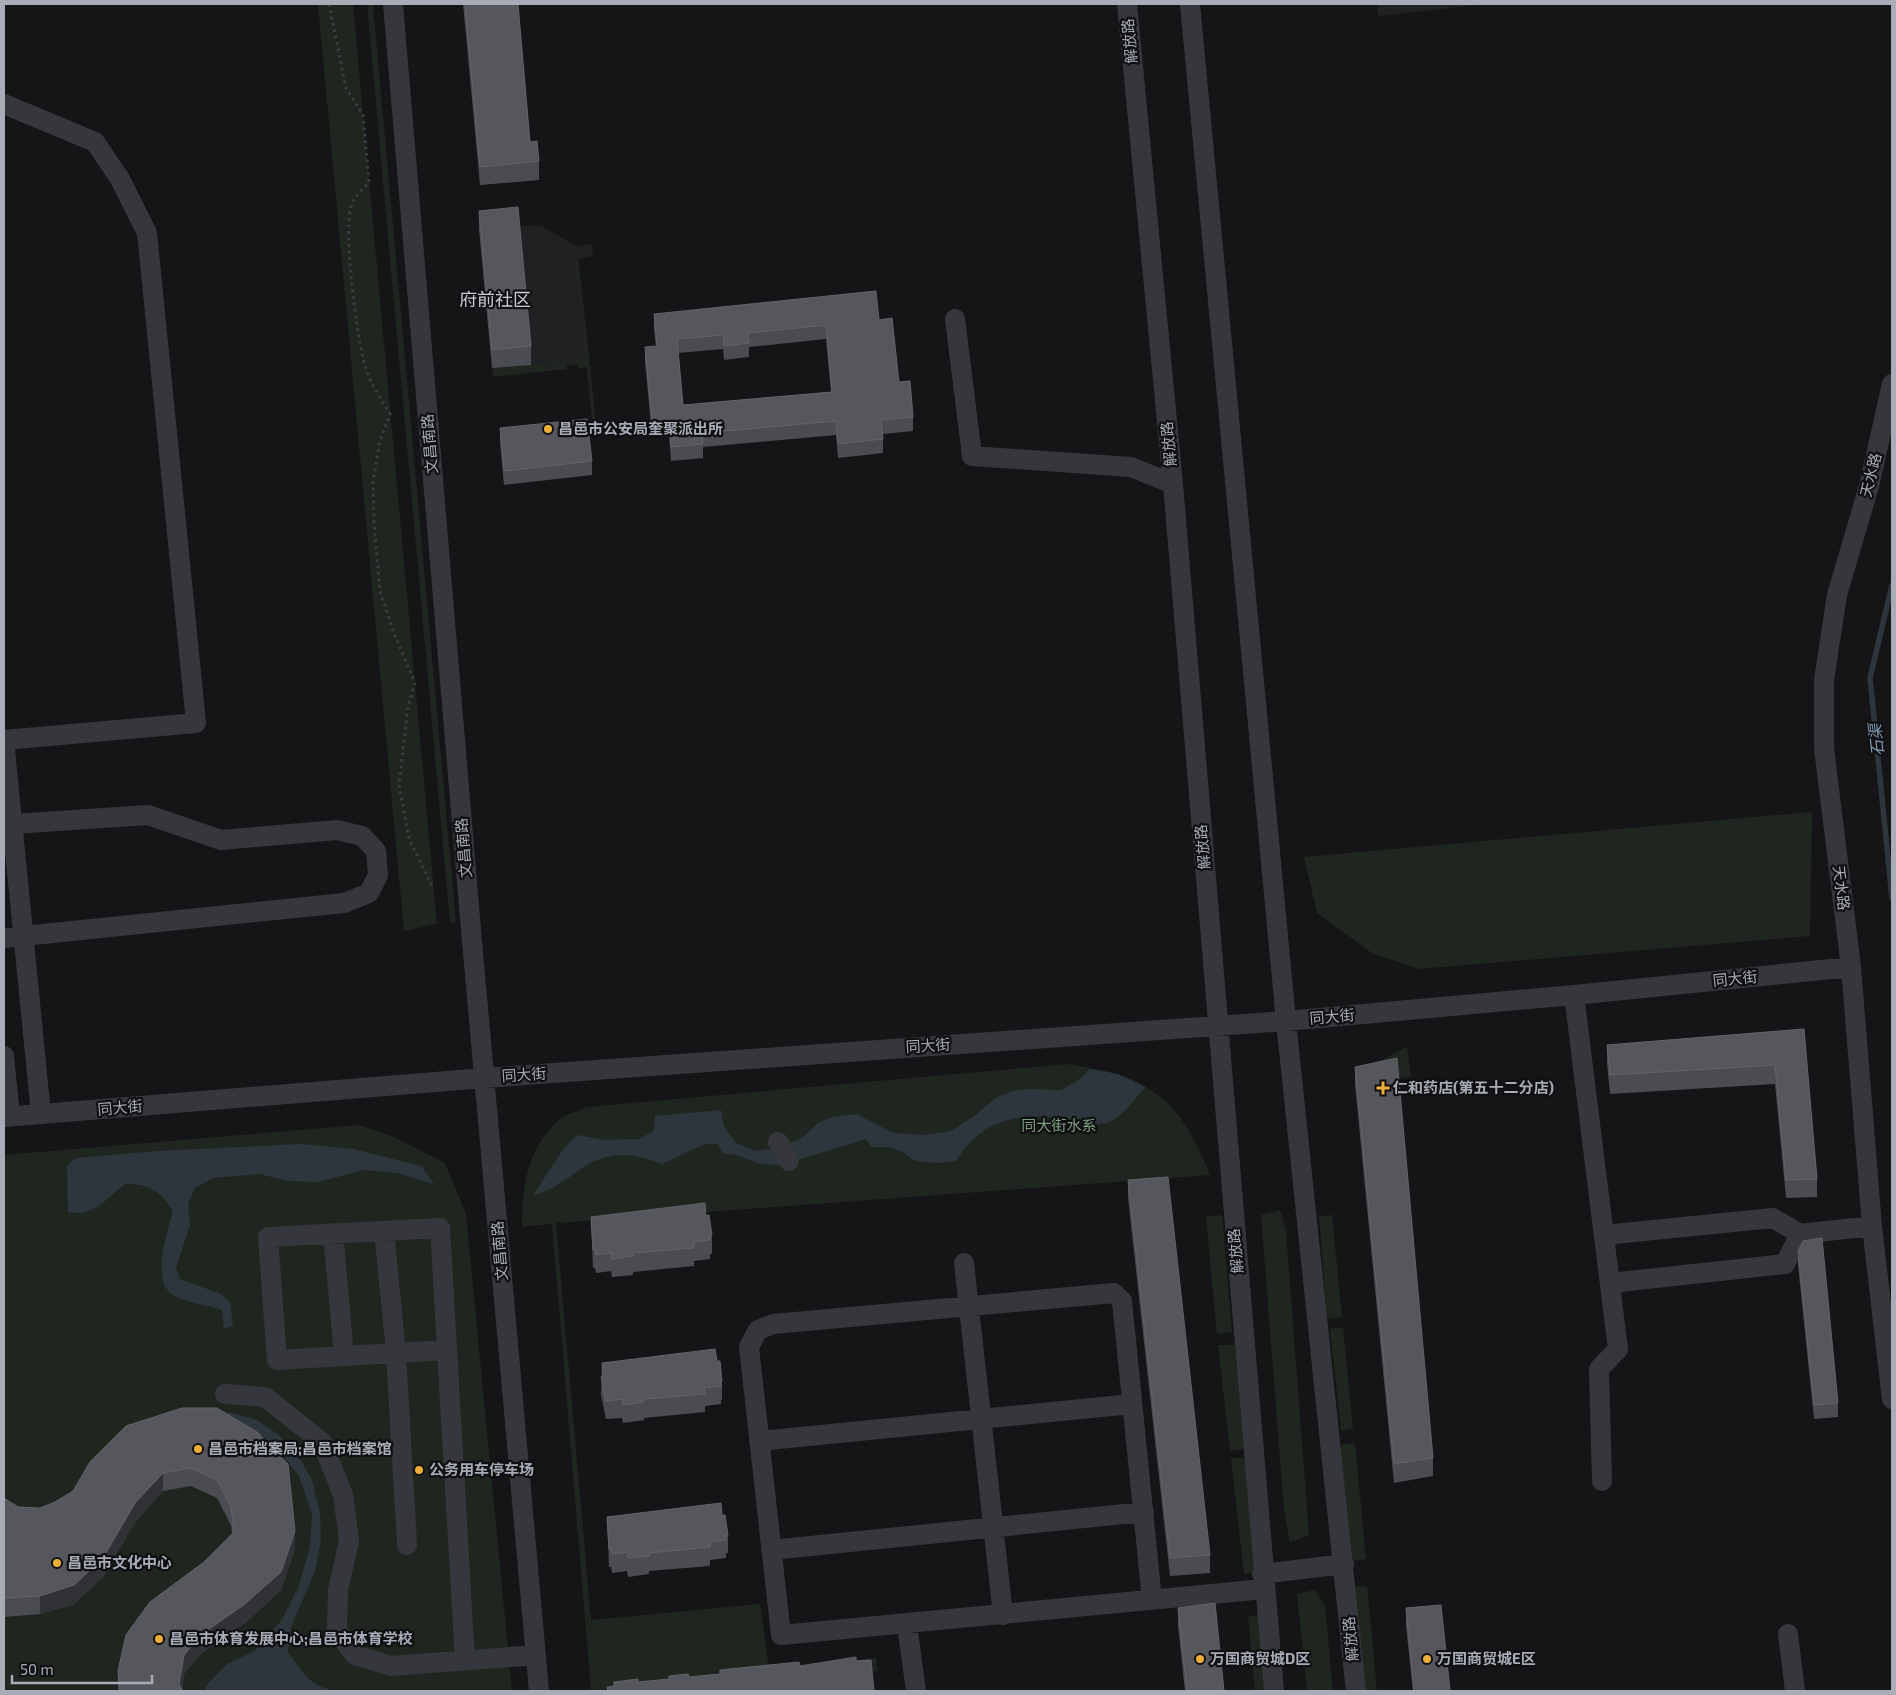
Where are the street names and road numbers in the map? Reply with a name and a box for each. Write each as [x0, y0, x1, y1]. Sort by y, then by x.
street label: 解放路 [1118, 18, 1140, 64]
street label: 文昌南路 [417, 413, 441, 475]
street label: 解放路 [1157, 421, 1179, 467]
street label: 天水路 [1856, 451, 1884, 499]
street label: 文昌南路 [451, 817, 475, 879]
street label: 解放路 [1191, 824, 1213, 870]
street label: 天水路 [1830, 864, 1854, 911]
street label: 同大街 [1712, 967, 1758, 989]
street label: 同大街 [1309, 1005, 1355, 1027]
street label: 同大街 [905, 1034, 951, 1056]
street label: 同大街 [501, 1063, 547, 1085]
street label: 同大街 [97, 1096, 143, 1118]
street label: 文昌南路 [487, 1220, 511, 1282]
street label: 解放路 [1224, 1228, 1246, 1274]
street label: 解放路 [1339, 1616, 1361, 1662]

